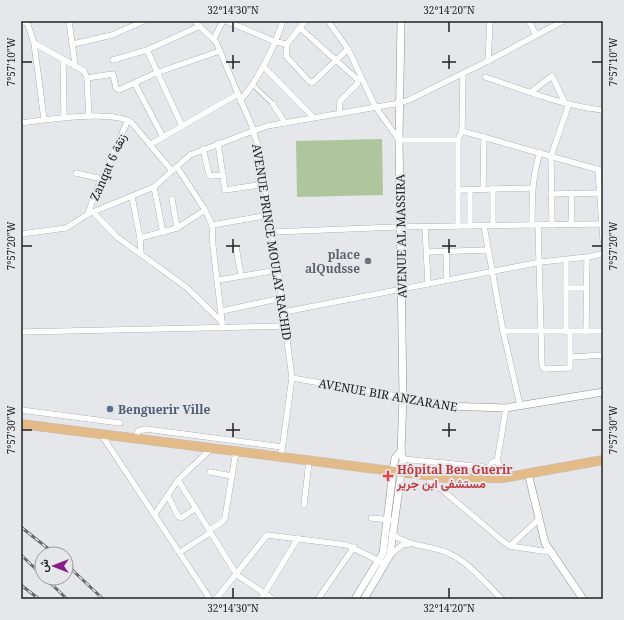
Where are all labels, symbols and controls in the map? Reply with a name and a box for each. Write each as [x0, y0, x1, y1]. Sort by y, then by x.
text: 32°14'30"N [207, 3, 259, 17]
text: 32°14'20"N [423, 3, 475, 17]
text: 7°57'10"W [4, 37, 18, 86]
text: 7°57'10"W [606, 37, 620, 86]
street label: Zanqat 6 زنقة [86, 131, 130, 203]
street label: AVENUE PRINCE MOULAY RACHID [248, 143, 296, 342]
street label: AVENUE AL MASSIRA [391, 173, 411, 298]
text: 7°57'20"W [4, 221, 18, 270]
text: 7°57'20"W [606, 221, 620, 270]
place label: place alQudsse [305, 246, 360, 277]
marker: place alQudsse [363, 256, 373, 266]
street label: AVENUE BIR ANZARANE [317, 374, 459, 416]
place label: Benguerir Ville [118, 401, 210, 418]
marker: Benguerir Ville [105, 404, 115, 414]
text: 7°57'30"W [4, 405, 18, 454]
text: 7°57'30"W [606, 405, 620, 454]
place label: Hôpital Ben Guerir مستشفى ابن جرير [396, 461, 513, 492]
marker: Hôpital Ben Guerir مستشفى ابن جرير [382, 470, 394, 482]
north arrow [34, 546, 74, 586]
text: ش [36, 559, 51, 573]
text: 32°14'30"N [207, 601, 259, 615]
text: 32°14'20"N [423, 601, 475, 615]

